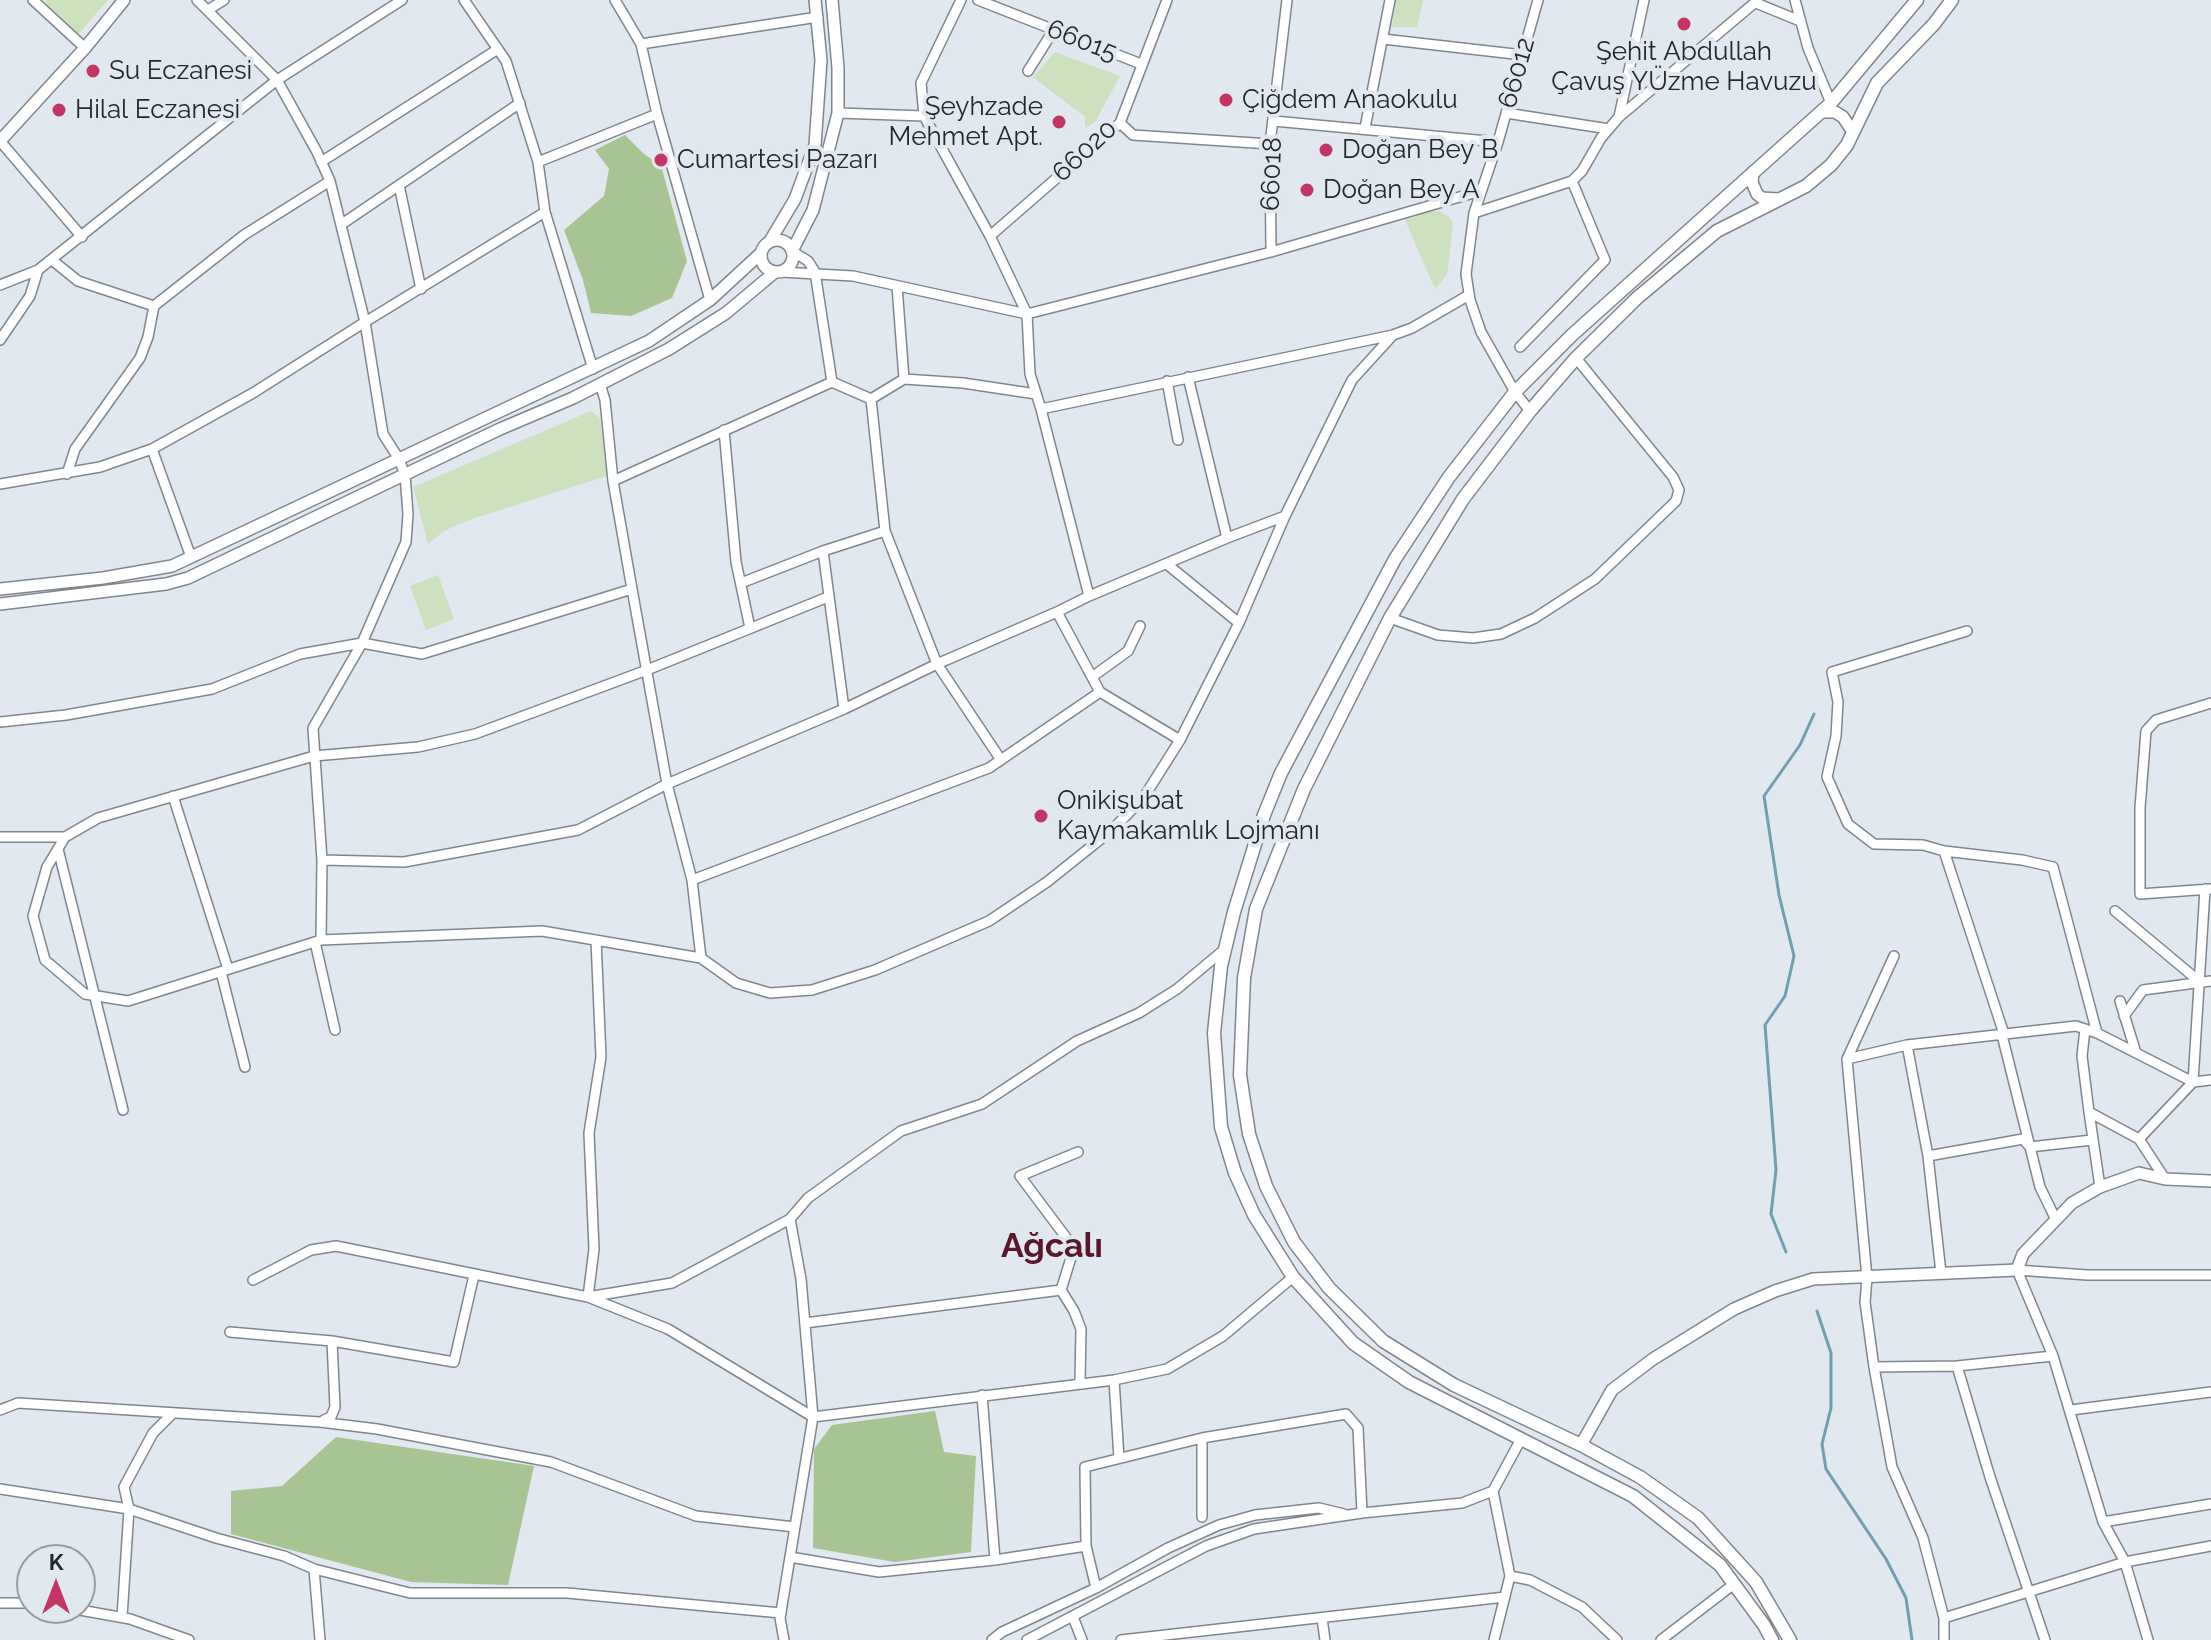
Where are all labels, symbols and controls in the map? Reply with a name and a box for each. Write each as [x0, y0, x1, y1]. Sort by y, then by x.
street label: 66015 [1043, 13, 1121, 69]
marker: Şehit Abdullah Çavuş YÜzme Havuzu [1675, 15, 1693, 33]
street label: 66012 [1492, 34, 1542, 112]
place label: Şehit Abdullah Çavuş YÜzme Havuzu [1551, 36, 1817, 98]
place label: Su Eczanesi [109, 55, 252, 87]
marker: Su Eczanesi [84, 62, 102, 80]
place label: Çiğdem Anaokulu [1242, 84, 1458, 116]
place label: Şeyhzade Mehmet Apt. [889, 91, 1043, 152]
marker: Çiğdem Anaokulu [1217, 91, 1235, 109]
place label: Hilal Eczanesi [75, 94, 240, 126]
marker: Hilal Eczanesi [50, 101, 68, 119]
street label: 66020 [1046, 113, 1124, 189]
marker: Şeyhzade Mehmet Apt. [1050, 113, 1068, 131]
place label: Doğan Bey B [1342, 134, 1498, 166]
street label: 66018 [1255, 137, 1289, 211]
marker: Doğan Bey B [1317, 141, 1335, 159]
place label: Cumartesi Pazarı [677, 144, 878, 176]
marker: Cumartesi Pazarı [652, 151, 670, 169]
place label: Doğan Bey A [1323, 174, 1480, 206]
marker: Doğan Bey A [1298, 181, 1316, 199]
place label: Onikişubat Kaymakamlık Lojmanı [1057, 785, 1320, 846]
marker: Onikişubat Kaymakamlık Lojmanı [1032, 807, 1050, 825]
district label: Ağcalı [1001, 1227, 1103, 1267]
north arrow [16, 1544, 96, 1624]
text: K [49, 1549, 63, 1575]

